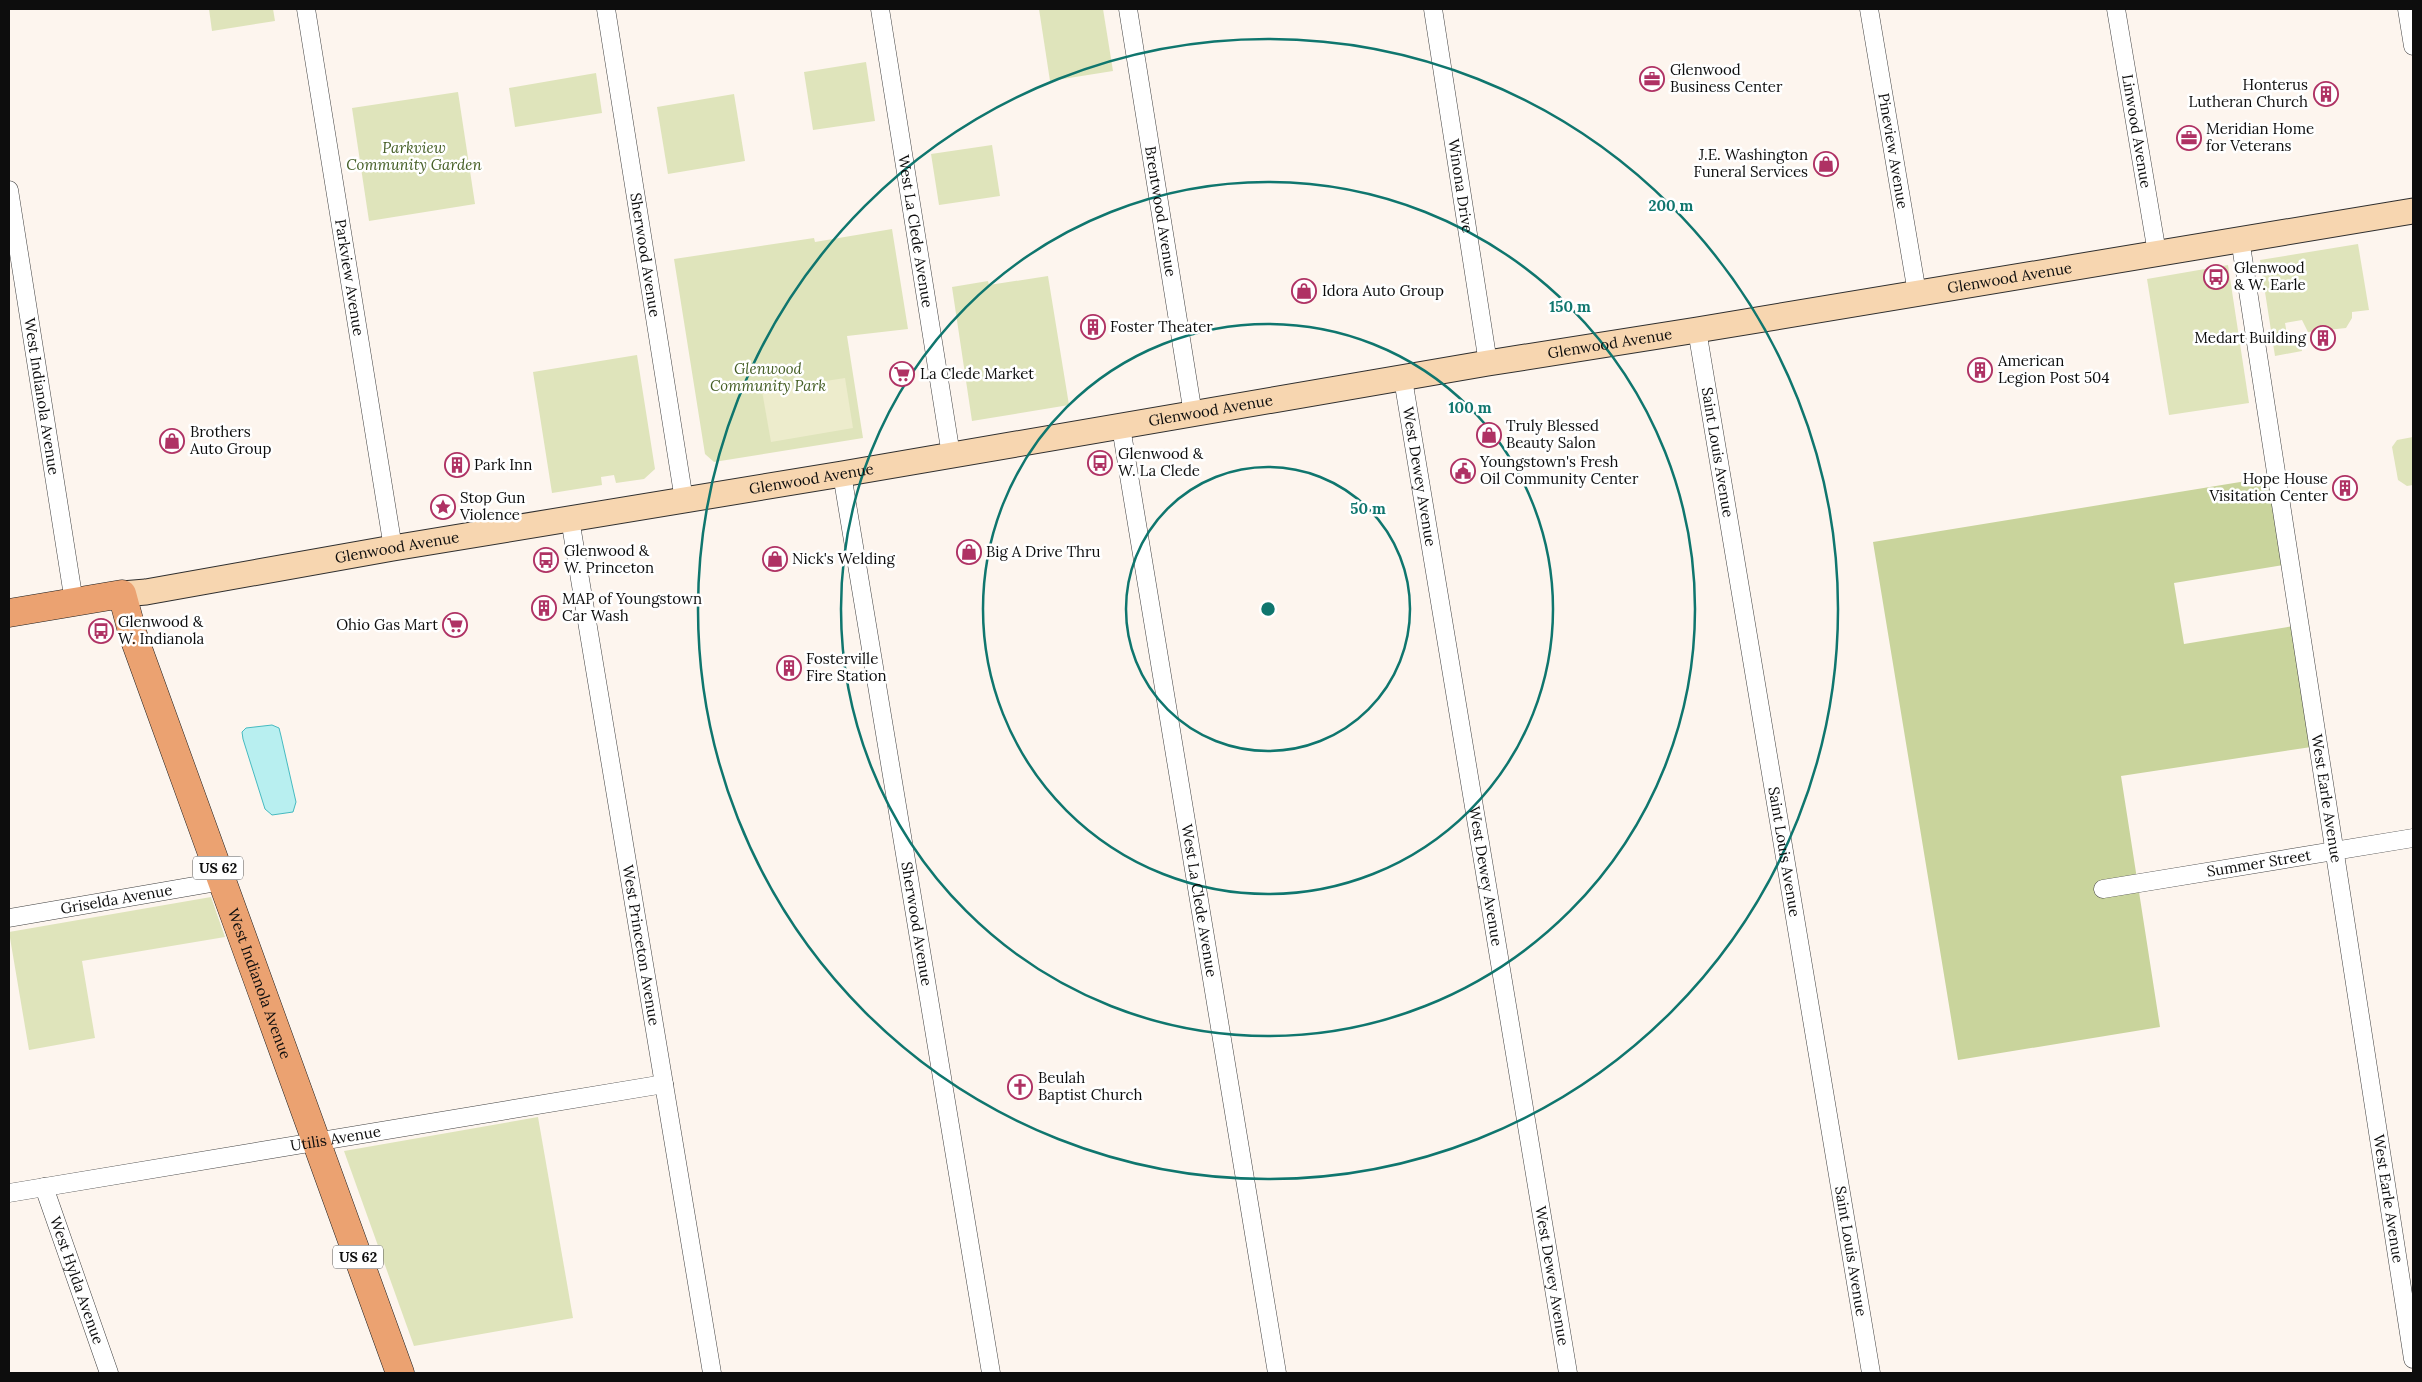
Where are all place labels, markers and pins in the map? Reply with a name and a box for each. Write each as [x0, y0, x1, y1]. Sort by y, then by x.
place label: Glenwood Business Center [1670, 60, 1783, 96]
office icon: Glenwood Business Center [1639, 66, 1665, 92]
place label: Honterus Lutheran Church [2188, 75, 2308, 111]
building icon: Honterus Lutheran Church [2313, 81, 2339, 107]
place label: Meridian Home for Veterans [2206, 119, 2314, 155]
office icon: Meridian Home for Veterans [2176, 125, 2202, 151]
place label: J.E. Washington Funeral Services [1694, 145, 1808, 181]
shop icon: J.E. Washington Funeral Services [1813, 151, 1839, 177]
place label: Glenwood & W. Earle [2234, 258, 2306, 294]
bus stop icon: Glenwood & W. Earle [2203, 264, 2229, 290]
shop icon: Idora Auto Group [1291, 278, 1317, 304]
place label: Idora Auto Group [1322, 281, 1444, 300]
building icon: Foster Theater [1080, 314, 1106, 340]
place label: Foster Theater [1110, 317, 1213, 336]
building icon: Medart Building [2310, 325, 2336, 351]
place label: Medart Building [2194, 328, 2307, 347]
place label: American Legion Post 504 [1997, 351, 2110, 387]
building icon: American Legion Post 504 [1967, 357, 1993, 383]
supermarket icon: La Clede Market [889, 361, 915, 387]
place label: La Clede Market [920, 364, 1034, 383]
place label: Truly Blessed Beauty Salon [1506, 416, 1599, 452]
place label: Brothers Auto Group [189, 422, 271, 458]
shop icon: Truly Blessed Beauty Salon [1476, 422, 1502, 448]
shop icon: Brothers Auto Group [159, 428, 185, 454]
place label: Glenwood & W. La Clede [1118, 444, 1204, 480]
bus stop icon: Glenwood & W. La Clede [1087, 450, 1113, 476]
building icon: Park Inn [444, 452, 470, 478]
place label: Youngstown's Fresh Oil Community Center [1479, 452, 1639, 488]
place label: Park Inn [474, 455, 532, 474]
public building icon: Youngstown's Fresh Oil Community Center [1450, 458, 1476, 484]
place label: Hope House Visitation Center [2209, 469, 2328, 505]
building icon: Hope House Visitation Center [2332, 475, 2358, 501]
place label: Stop Gun Violence [459, 488, 525, 524]
place icon: Stop Gun Violence [430, 494, 456, 520]
shop icon: Big A Drive Thru [956, 539, 982, 565]
place label: Glenwood & W. Princeton [564, 541, 654, 577]
place label: Big A Drive Thru [986, 542, 1101, 561]
shop icon: Nick's Welding [762, 546, 788, 572]
bus stop icon: Glenwood & W. Princeton [533, 547, 559, 573]
place label: Nick's Welding [792, 549, 896, 568]
place label: MAP of Youngstown Car Wash [562, 589, 702, 625]
building icon: MAP of Youngstown Car Wash [531, 595, 557, 621]
centre of rings [1259, 600, 1277, 618]
place label: Glenwood & W. Indianola [118, 612, 204, 648]
supermarket icon: Ohio Gas Mart [442, 612, 468, 638]
place label: Ohio Gas Mart [336, 615, 438, 634]
bus stop icon: Glenwood & W. Indianola [88, 618, 114, 644]
place label: Fosterville Fire Station [806, 649, 887, 685]
building icon: Fosterville Fire Station [776, 655, 802, 681]
place label: Beulah Baptist Church [1038, 1068, 1143, 1104]
church icon: Beulah Baptist Church [1007, 1074, 1033, 1100]

